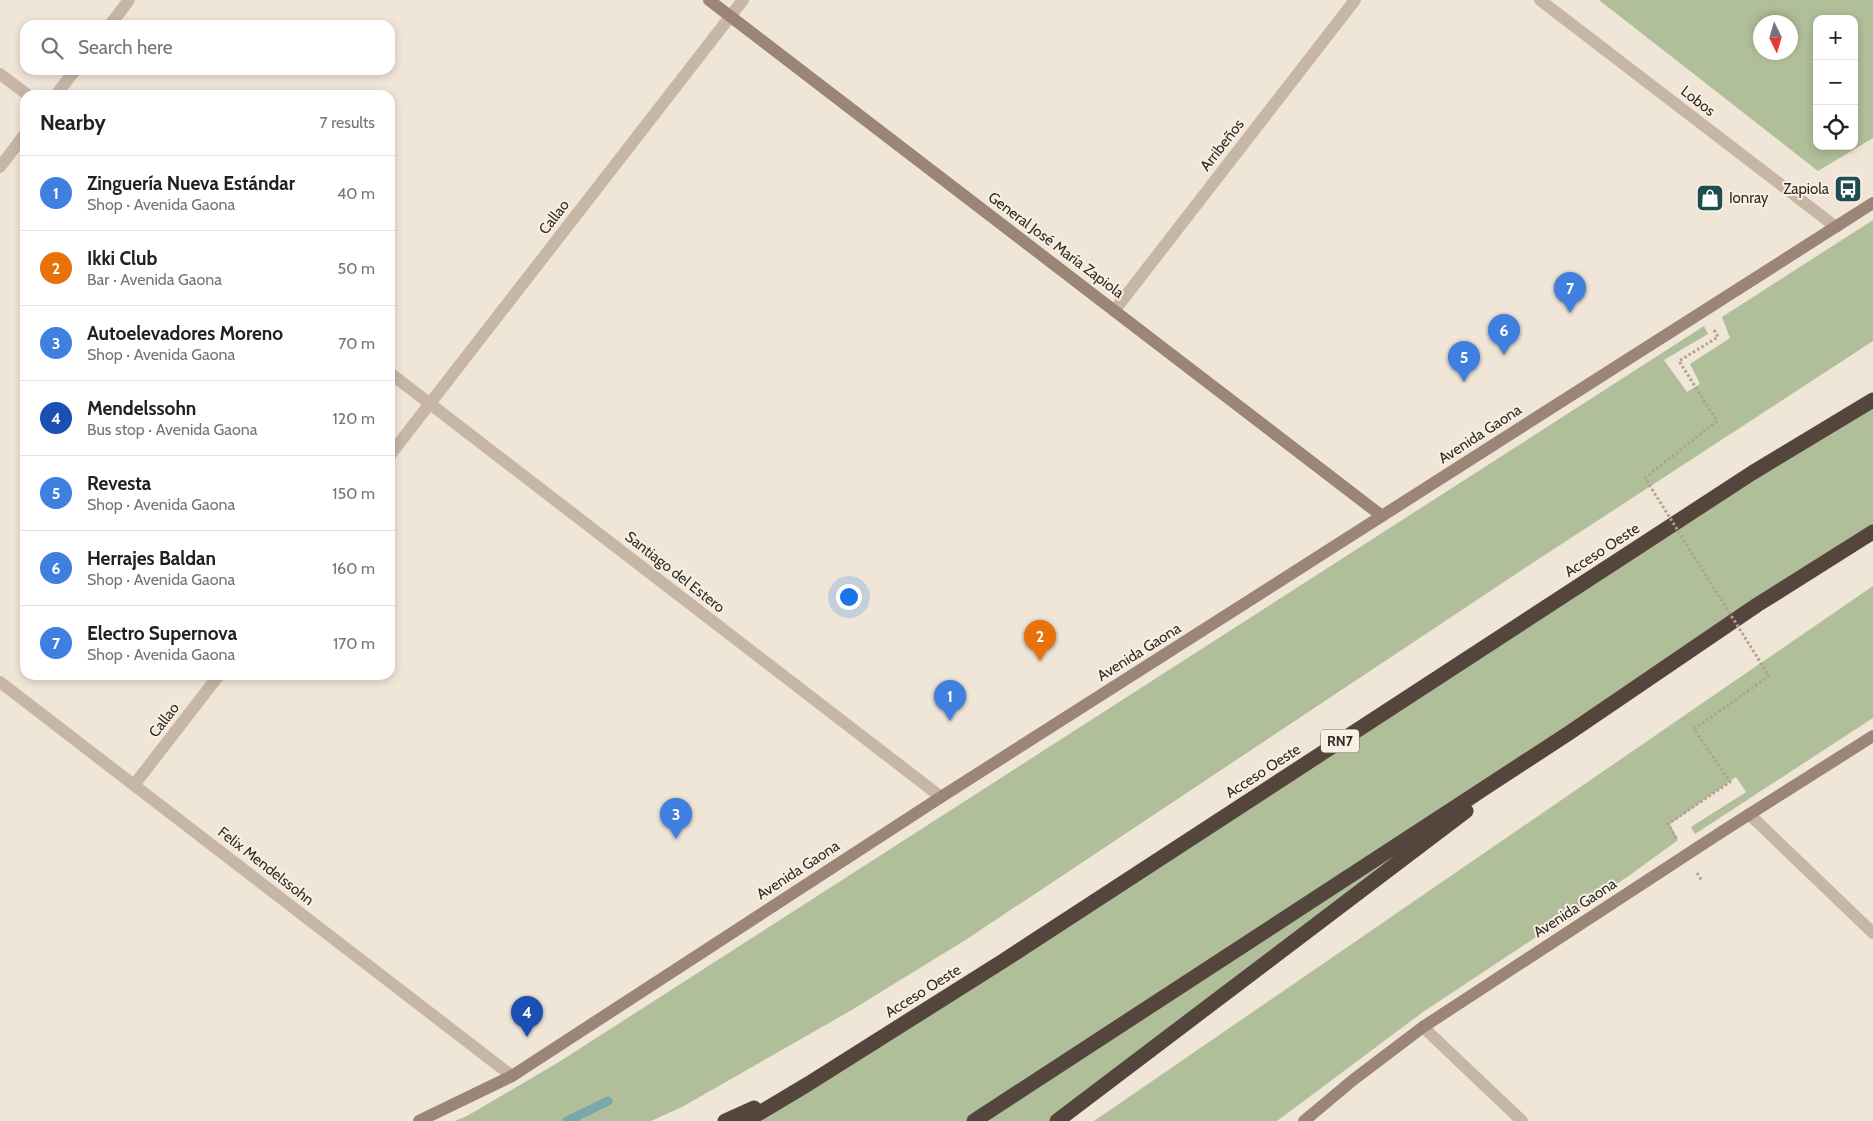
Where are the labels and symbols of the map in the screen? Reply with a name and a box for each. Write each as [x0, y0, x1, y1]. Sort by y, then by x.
north arrow [1753, 15, 1798, 60]
street label: Lobos [1677, 82, 1719, 120]
street label: Arribeños [1196, 116, 1248, 174]
bus stop icon: Zapiola [1833, 174, 1863, 204]
place label: Zapiola [1783, 180, 1830, 198]
shop icon: Ionray [1695, 183, 1725, 213]
street label: General José María Zapiola [985, 188, 1128, 302]
place label: Ionray [1729, 189, 1769, 207]
street label: Callao [535, 196, 573, 238]
pin: 7 [1554, 272, 1586, 313]
pin: 6 [1488, 314, 1520, 355]
pin: 5 [1448, 341, 1480, 382]
street label: Avenida Gaona [1435, 400, 1525, 467]
street label: Acceso Oeste [1561, 519, 1643, 581]
street label: Santiago del Estero [622, 527, 728, 617]
your location [836, 584, 862, 610]
street label: Avenida Gaona [1094, 619, 1185, 685]
pin: 2 [1024, 620, 1056, 661]
pin: 1 [934, 680, 966, 721]
street label: Callao [145, 699, 183, 741]
road number: RN7 [1321, 729, 1359, 752]
street label: Acceso Oeste [1222, 740, 1304, 802]
pin: 3 [660, 798, 692, 839]
street label: Felix Mendelssohn [214, 823, 318, 909]
street label: Avenida Gaona [753, 836, 843, 903]
street label: Avenida Gaona [1530, 874, 1620, 941]
street label: Acceso Oeste [882, 960, 965, 1021]
pin: 4 [511, 996, 543, 1037]

